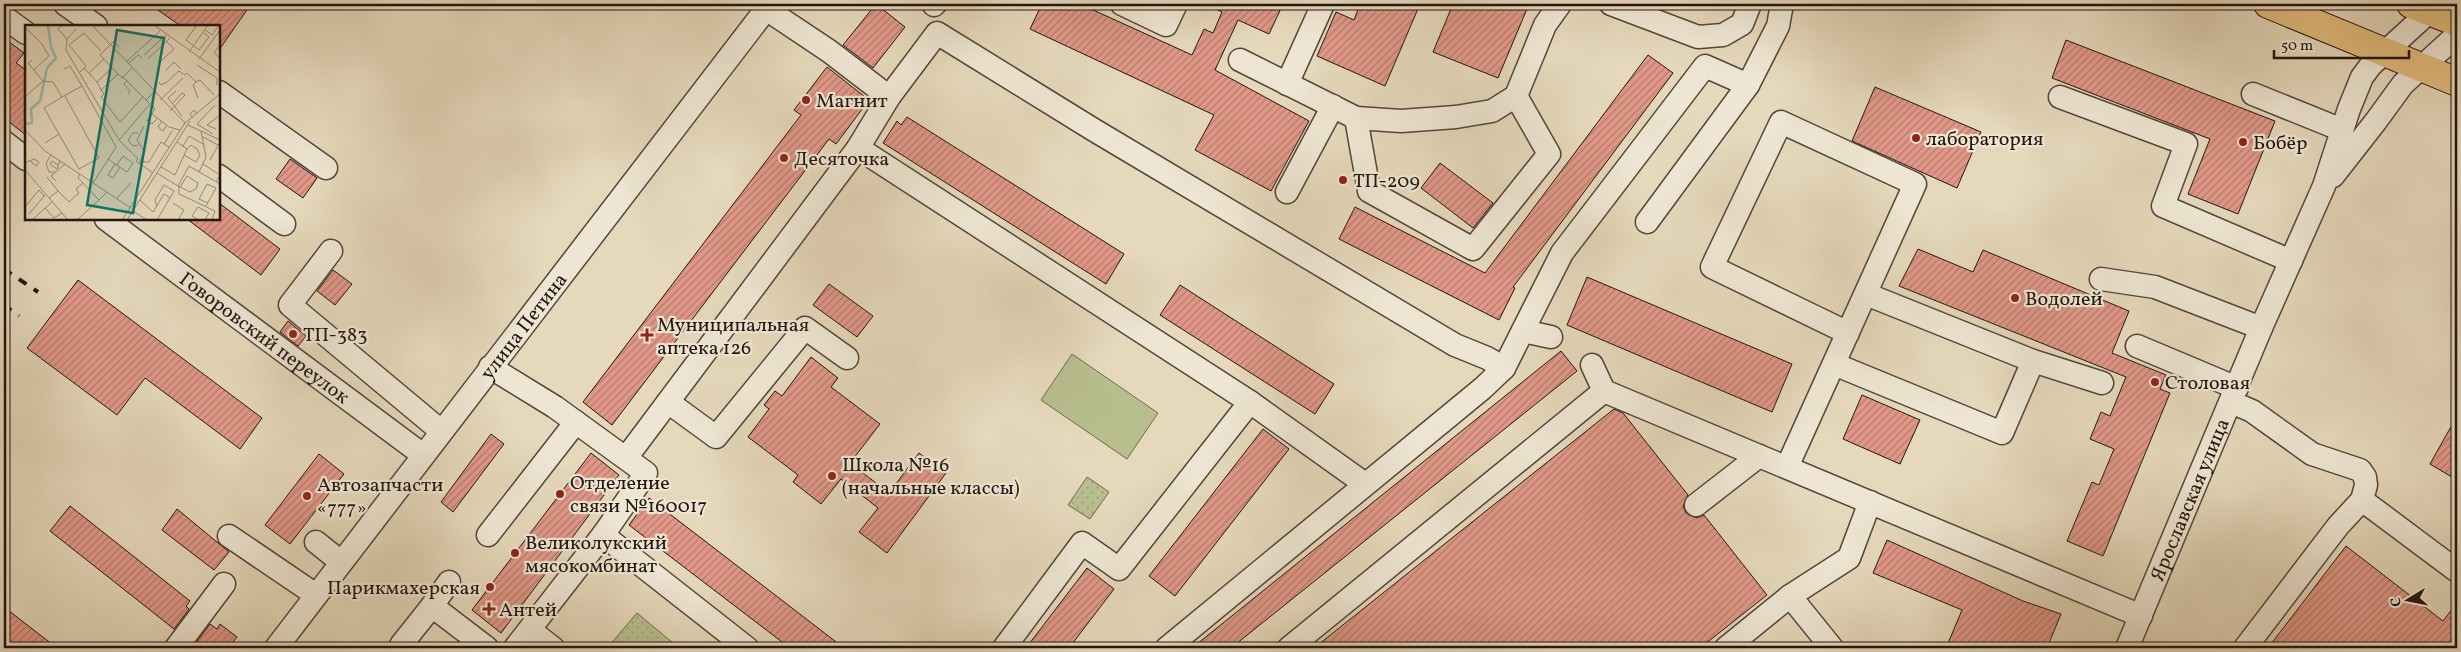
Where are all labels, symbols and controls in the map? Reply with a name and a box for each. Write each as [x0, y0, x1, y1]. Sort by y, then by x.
inset map [25, 25, 220, 220]
scale bar [2274, 28, 2408, 60]
text: 50 m [2281, 36, 2313, 57]
place label: Магнит [816, 88, 888, 116]
marker: Магнит [800, 94, 812, 106]
place label: лаборатория [1926, 126, 2043, 154]
place label: Бобёр [2253, 130, 2307, 158]
marker: лаборатория [1910, 132, 1922, 144]
marker: Бобёр [2237, 136, 2249, 148]
place label: Десяточка [794, 146, 889, 174]
marker: Десяточка [778, 152, 790, 164]
place label: ТП-209 [1353, 168, 1420, 196]
marker: ТП-209 [1337, 174, 1349, 186]
street label: Говоровский переулок [173, 266, 355, 412]
street label: улица Петина [475, 268, 575, 387]
place label: Водолей [2025, 286, 2103, 314]
marker: Водолей [2009, 292, 2021, 304]
place label: Муниципальная аптека 126 [657, 312, 809, 363]
place label: ТП-383 [303, 322, 367, 350]
marker: ТП-383 [287, 328, 299, 340]
marker: Муниципальная аптека 126 [641, 329, 653, 341]
place label: Столовая [2165, 370, 2250, 398]
marker: Столовая [2149, 376, 2161, 388]
street label: Ярославская улица [2144, 415, 2238, 586]
place label: Школа №16 (начальные классы) [842, 452, 1020, 503]
place label: Отделение связи №160017 [570, 470, 707, 521]
marker: Школа №16 (начальные классы) [826, 470, 838, 482]
place label: Автозапчасти «777» [317, 472, 443, 523]
marker: Отделение связи №160017 [554, 488, 566, 500]
marker: Автозапчасти «777» [301, 490, 313, 502]
place label: Великолукский мясокомбинат [525, 530, 667, 581]
marker: Великолукский мясокомбинат [509, 547, 521, 559]
north arrow [2384, 574, 2434, 624]
place label: Парикмахерская [327, 575, 480, 603]
marker: Парикмахерская [484, 581, 496, 593]
text: С [2387, 596, 2407, 608]
place label: Антей [499, 597, 557, 625]
marker: Антей [483, 603, 495, 615]

